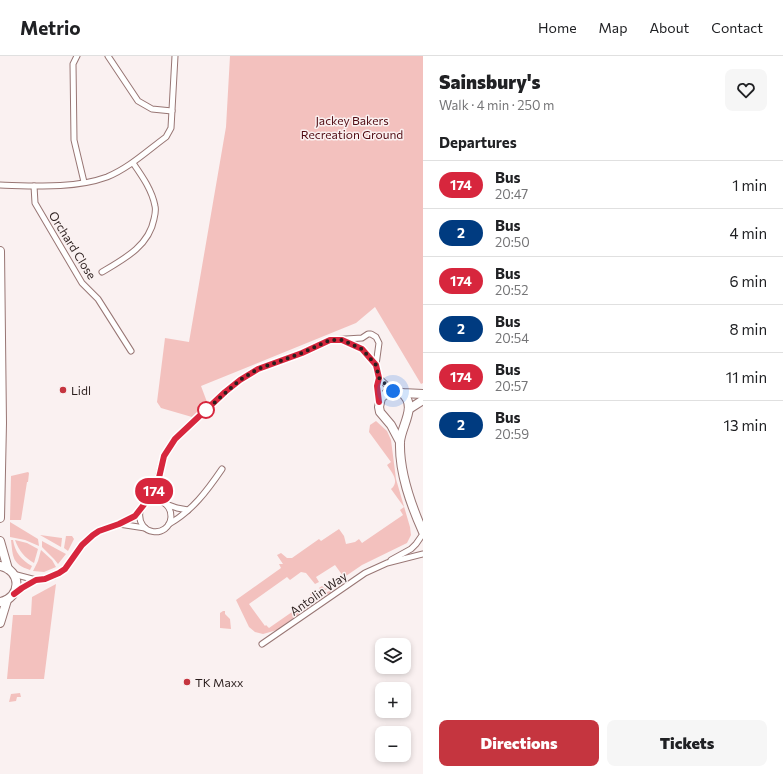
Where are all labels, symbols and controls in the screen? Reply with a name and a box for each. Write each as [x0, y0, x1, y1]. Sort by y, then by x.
text: Metrio [20, 16, 81, 39]
text: Home [538, 19, 577, 36]
text: Map [599, 19, 627, 36]
text: About [649, 19, 689, 36]
text: Contact [711, 19, 763, 36]
button: heart [725, 69, 767, 111]
text: Sainsbury's [439, 70, 541, 93]
text: Walk · 4 min · 250 m [439, 97, 554, 113]
park label: Jackey Bakers Recreation Ground [301, 113, 403, 141]
text: Departures [439, 133, 517, 151]
text: Bus [495, 168, 520, 186]
text: 174 [450, 176, 472, 193]
text: 1 min [732, 176, 767, 194]
text: 20:47 [495, 186, 528, 202]
street label: Orchard Close [47, 208, 99, 282]
text: Bus [495, 216, 520, 234]
text: 2 [457, 224, 465, 241]
text: 4 min [730, 224, 767, 242]
text: 20:50 [495, 234, 530, 250]
text: Bus [495, 264, 520, 282]
text: 174 [450, 272, 472, 289]
text: 6 min [729, 272, 767, 290]
text: 20:52 [495, 282, 528, 298]
text: Bus [495, 312, 520, 330]
text: 2 [457, 320, 465, 337]
text: 8 min [729, 320, 767, 338]
text: 20:54 [495, 330, 529, 346]
text: Bus [495, 360, 520, 378]
text: 174 [450, 368, 472, 385]
text: 11 min [726, 368, 767, 386]
text: 20:57 [495, 378, 528, 394]
your location [383, 381, 403, 401]
place label: Lidl [71, 383, 91, 397]
marker: Lidl [58, 385, 68, 395]
unlabelled marker [197, 401, 215, 419]
text: Bus [495, 408, 520, 426]
text: 2 [457, 416, 465, 433]
text: 13 min [724, 416, 767, 434]
text: 20:59 [495, 426, 529, 442]
line badge: 174 [131, 478, 177, 504]
text: 174 [143, 482, 165, 499]
street label: Antolin Way [287, 568, 349, 618]
map controls [375, 638, 411, 762]
button: layers [375, 638, 411, 674]
place label: TK Maxx [195, 675, 244, 689]
marker: TK Maxx [182, 677, 192, 687]
button: + [375, 682, 411, 718]
button: Directions [439, 720, 599, 766]
button: Tickets [607, 720, 767, 766]
button: − [375, 726, 411, 762]

